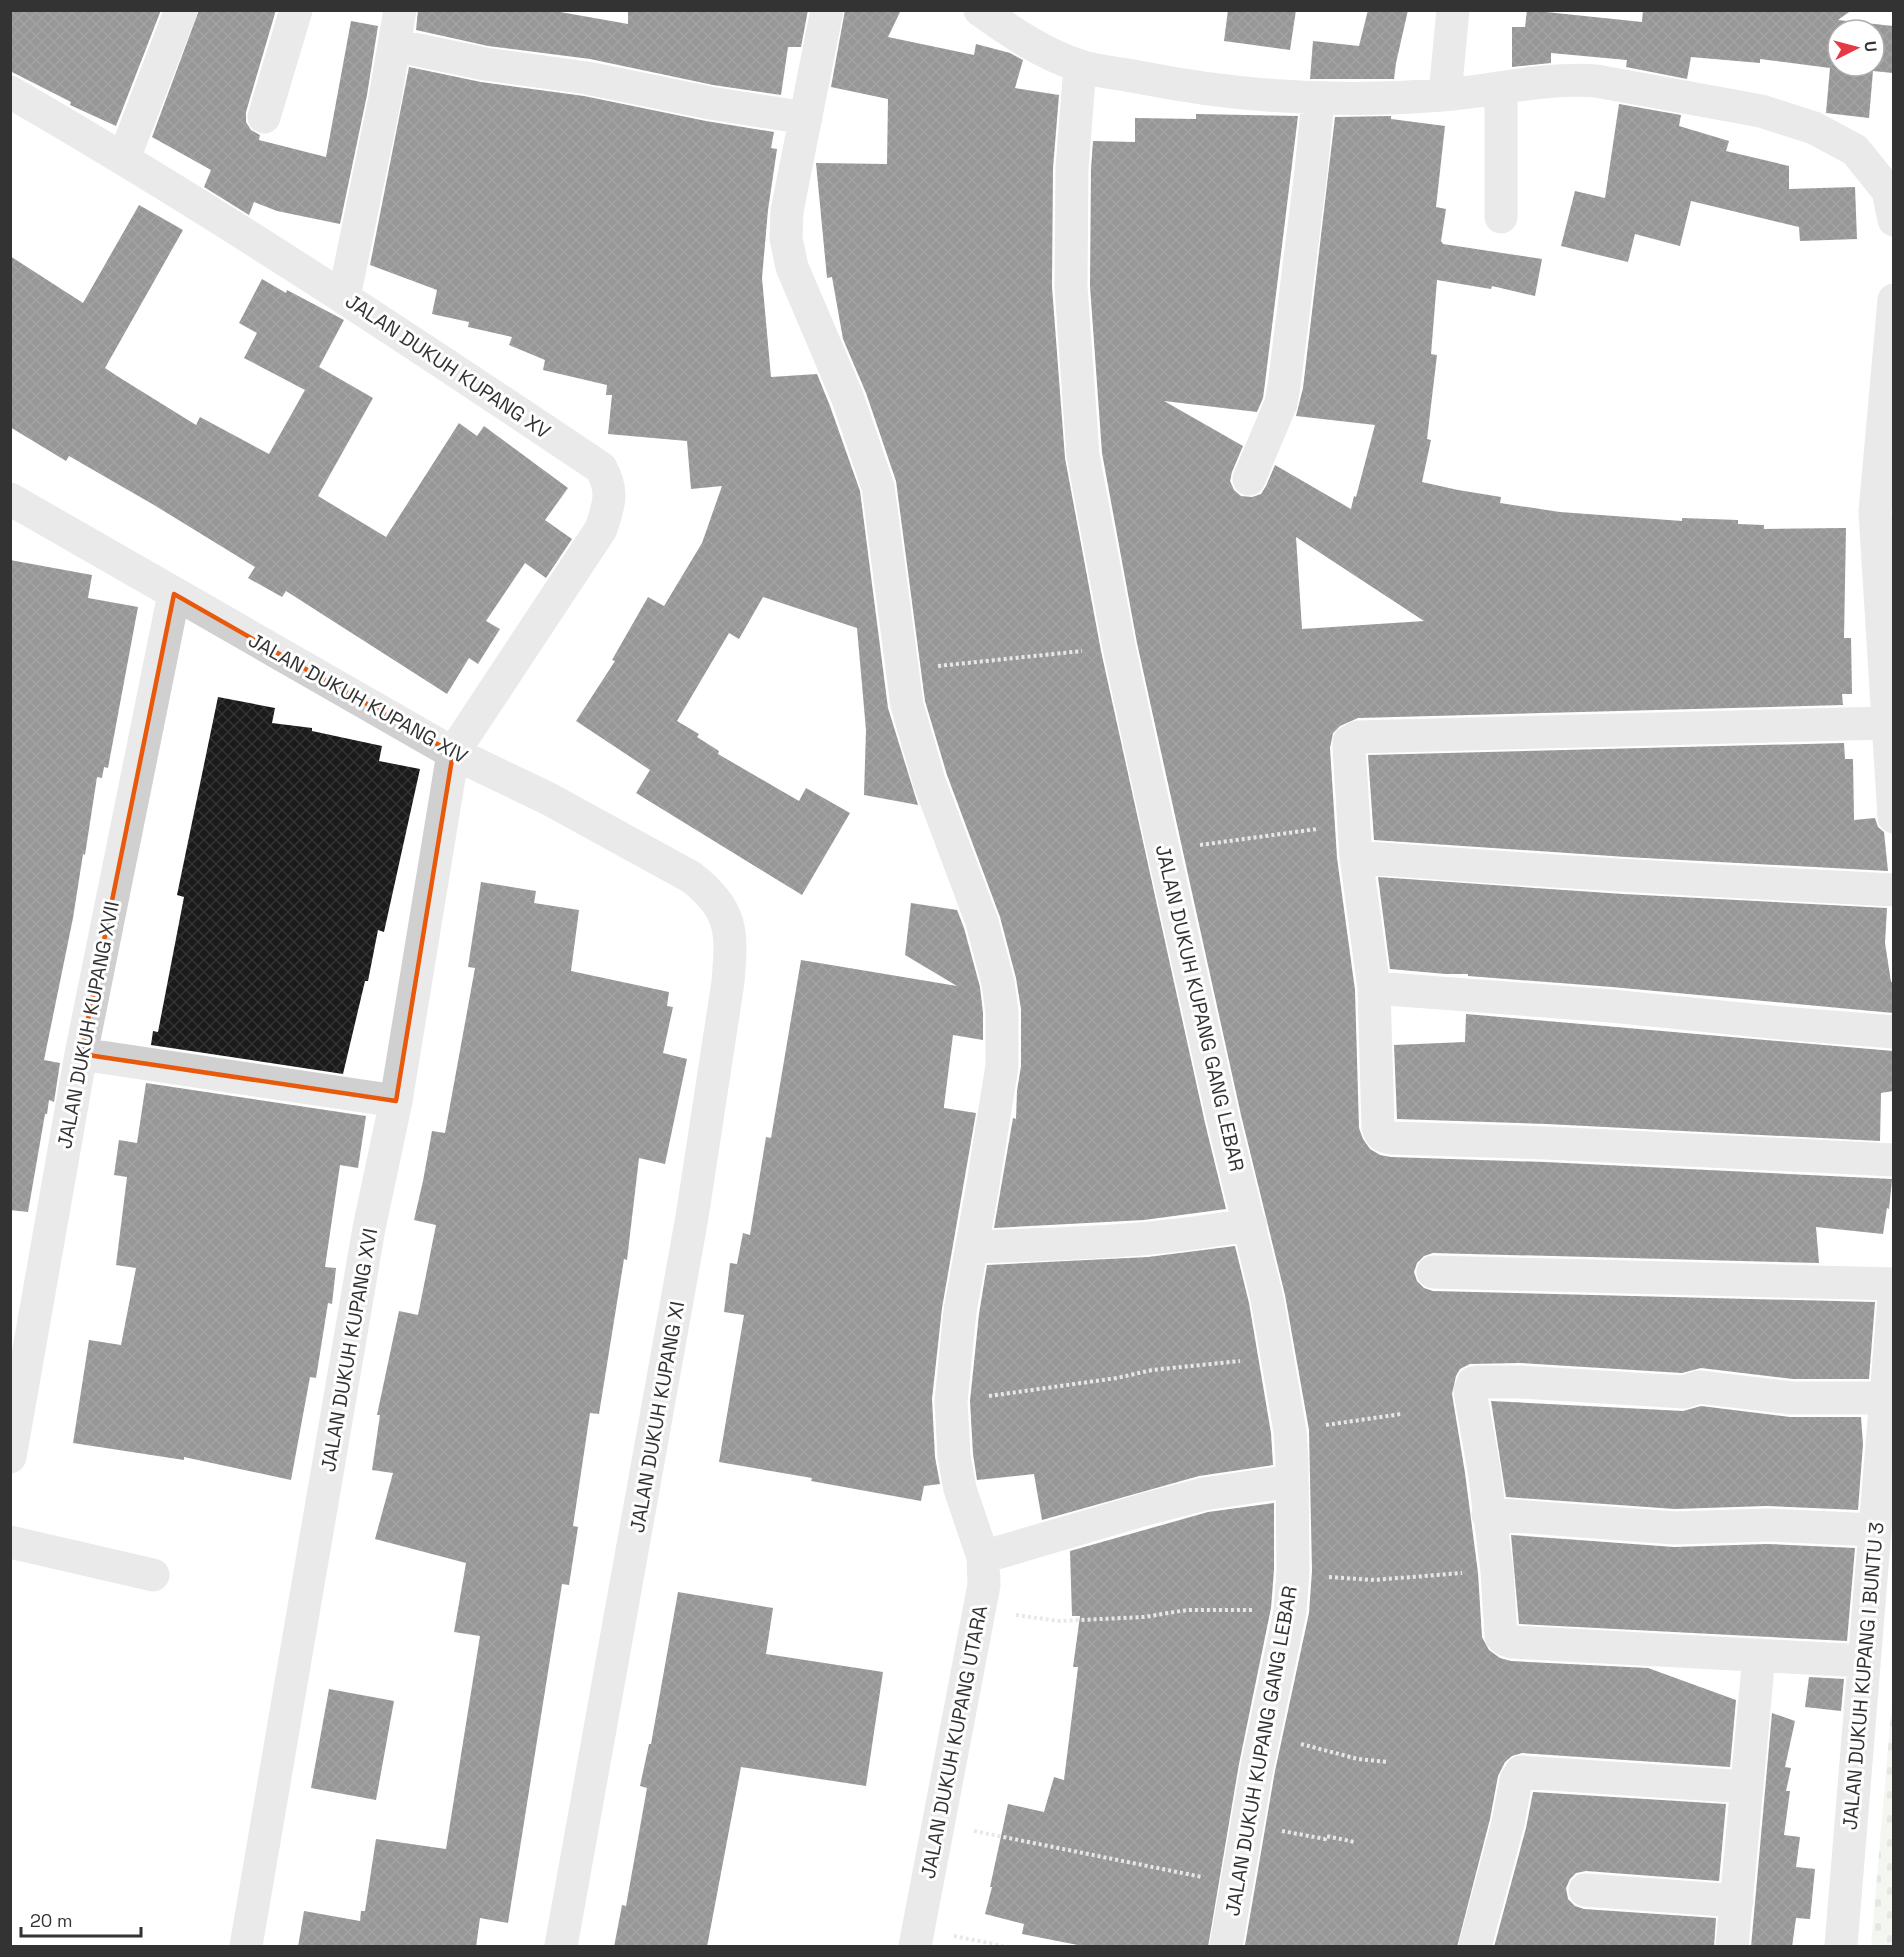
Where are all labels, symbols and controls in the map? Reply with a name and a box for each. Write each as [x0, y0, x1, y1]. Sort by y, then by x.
north arrow [1826, 18, 1886, 78]
text: U [1859, 40, 1881, 53]
street label: JALAN DUKUH KUPANG XV [340, 288, 556, 444]
street label: JALAN DUKUH KUPANG XIV [244, 627, 472, 769]
street label: JALAN DUKUH KUPANG GANG LEBAR [1150, 842, 1250, 1174]
street label: JALAN DUKUH KUPANG XVII [51, 899, 125, 1151]
street label: JALAN DUKUH KUPANG XVI [315, 1226, 383, 1474]
street label: JALAN DUKUH KUPANG XI [624, 1299, 690, 1535]
street label: JALAN DUKUH KUPANG I BUNTU 3 [1837, 1521, 1889, 1831]
street label: JALAN DUKUH KUPANG GANG LEBAR [1219, 1584, 1303, 1918]
street label: JALAN DUKUH KUPANG UTARA [915, 1603, 993, 1881]
scale bar [21, 1900, 141, 1938]
text: 20 m [30, 1909, 73, 1932]

